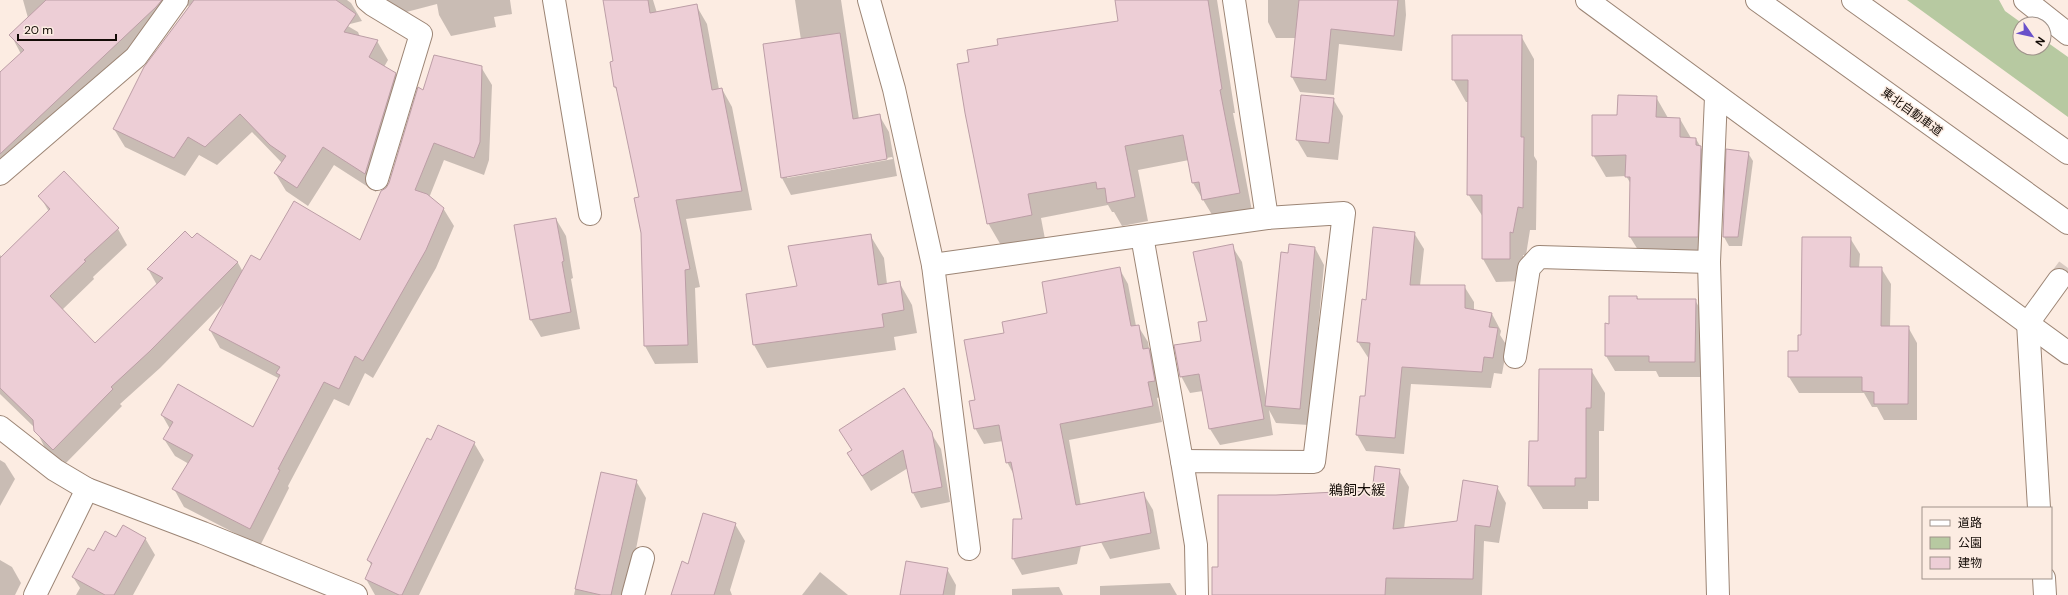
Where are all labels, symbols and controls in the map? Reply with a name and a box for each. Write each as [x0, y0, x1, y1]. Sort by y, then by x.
scale bar [18, 16, 116, 42]
north arrow [2012, 16, 2052, 56]
text: 20 m [24, 22, 53, 38]
text: N [2032, 34, 2048, 49]
street label: 東北自動車道 [1878, 84, 1946, 140]
district label: 鵜飼大緩 [1329, 481, 1385, 499]
legend [1922, 507, 2052, 579]
text: 道路 [1958, 515, 1982, 531]
text: 公園 [1958, 535, 1982, 551]
text: 建物 [1958, 555, 1982, 571]

